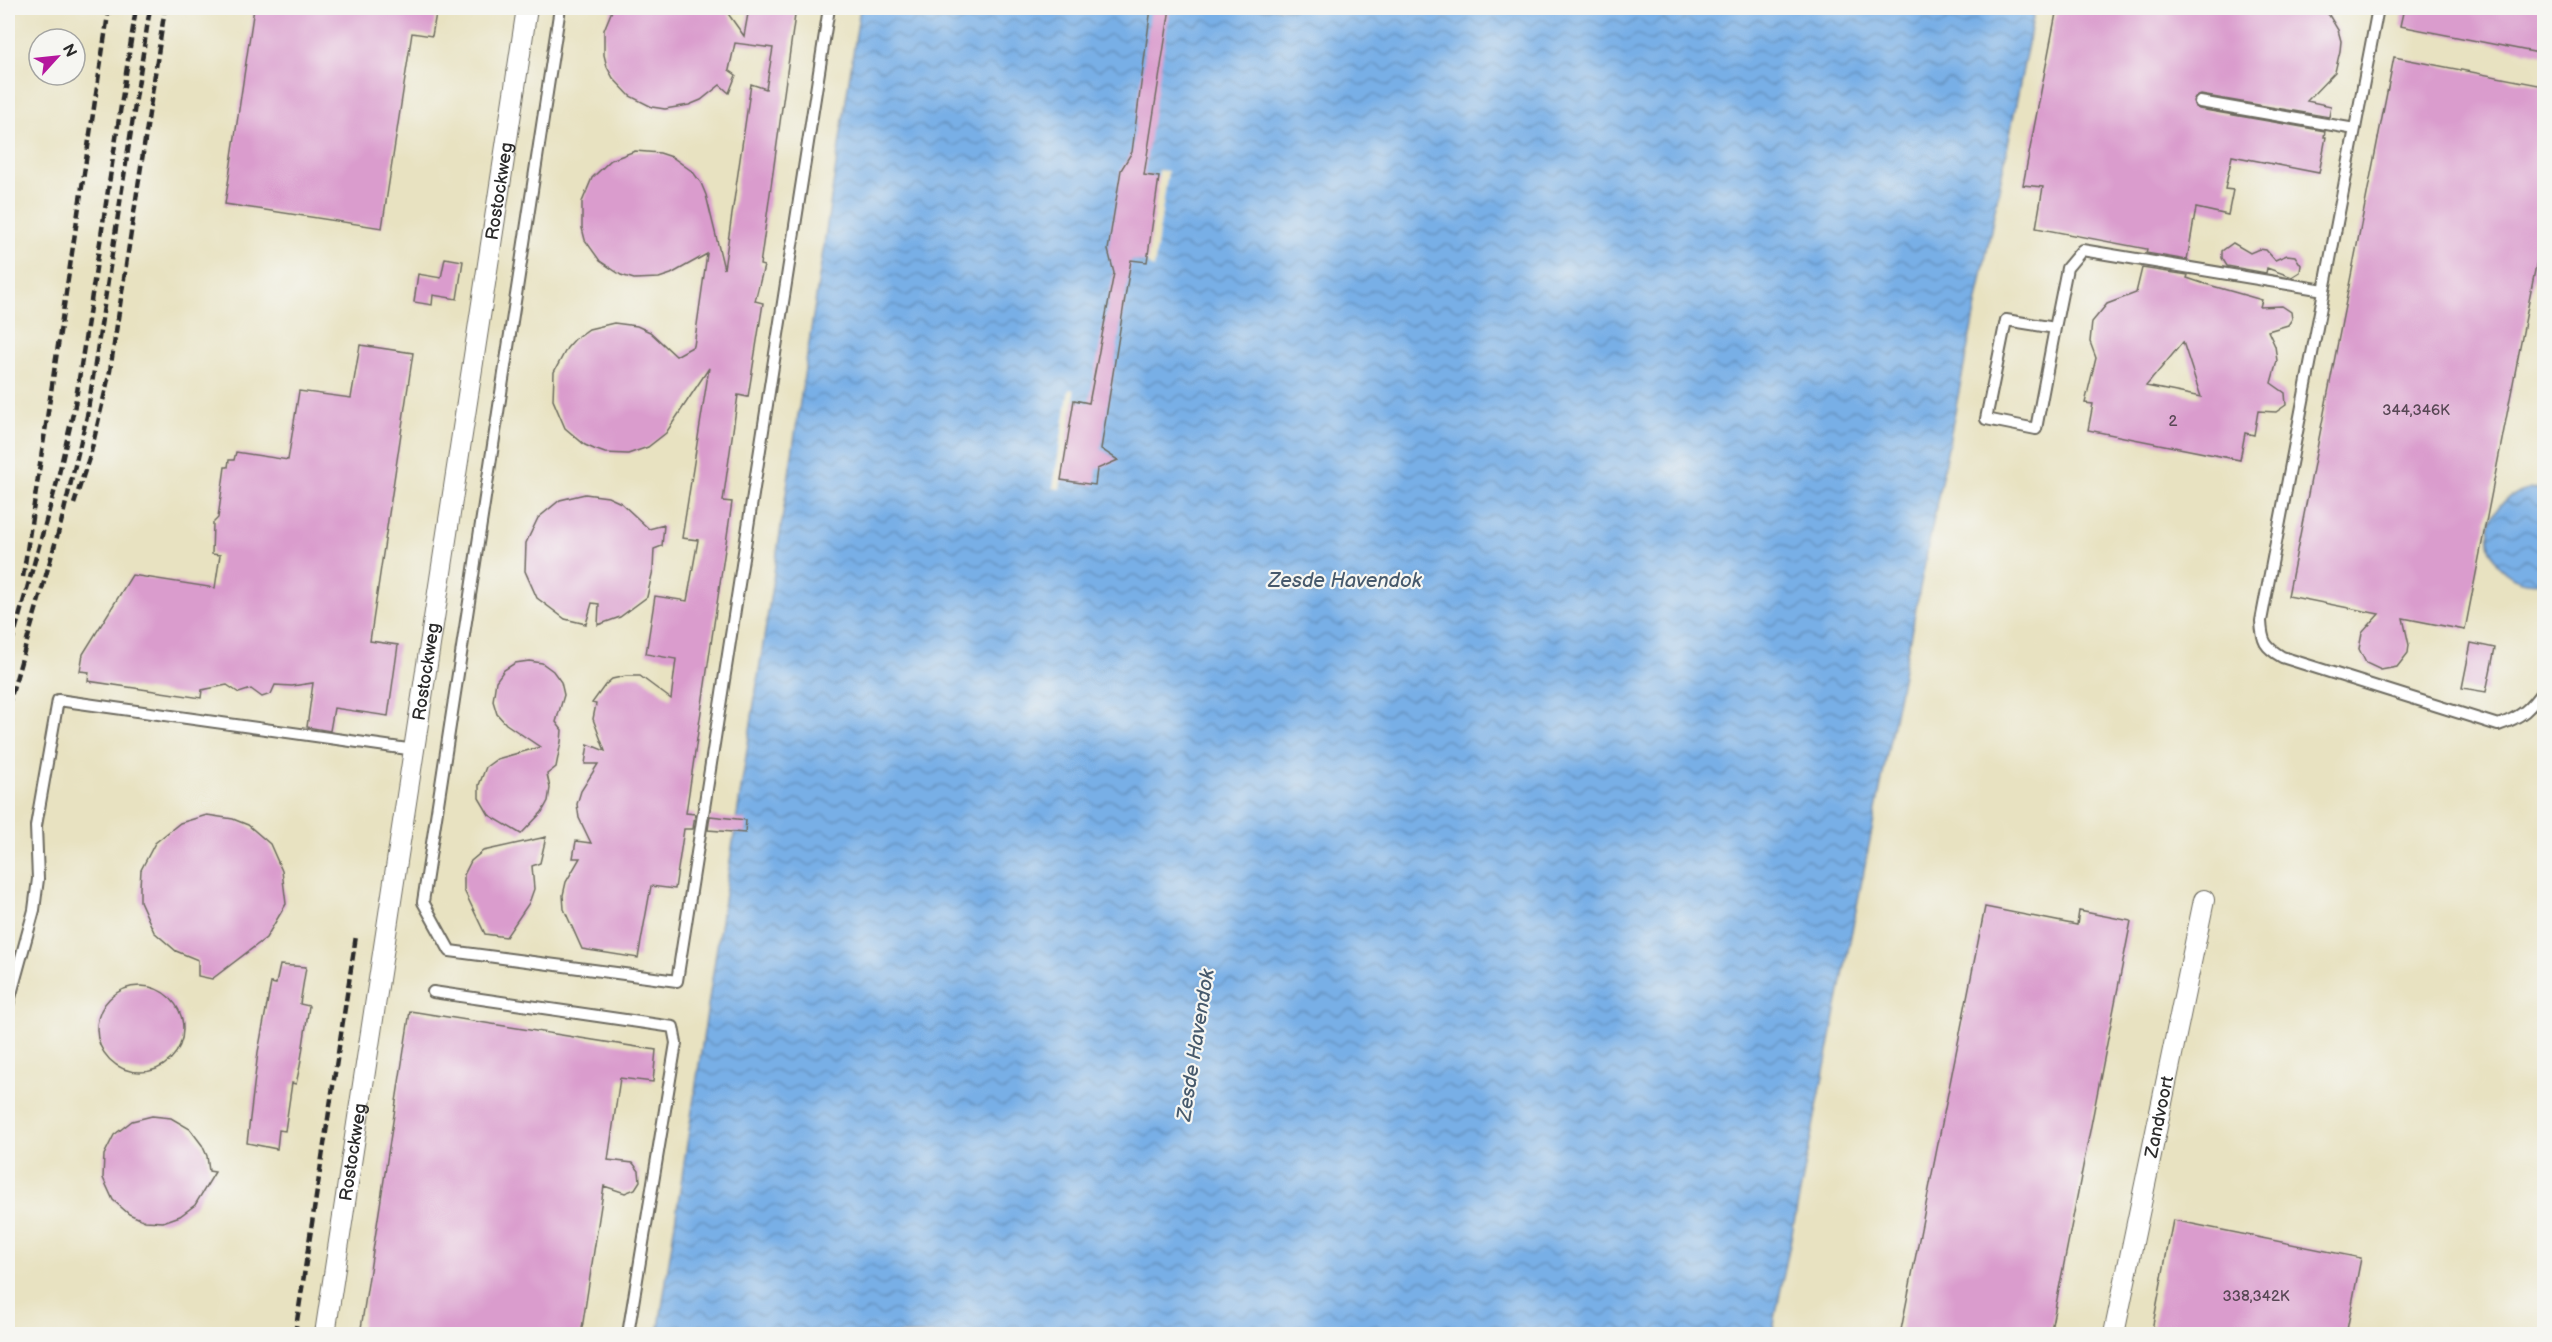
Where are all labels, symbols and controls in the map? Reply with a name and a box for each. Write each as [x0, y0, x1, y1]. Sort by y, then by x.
north arrow [27, 27, 87, 87]
text: N [58, 41, 80, 61]
street label: Rostockweg [481, 141, 517, 242]
house number: 344,346K [2382, 401, 2450, 420]
house number: 2 [2169, 412, 2178, 431]
water label: Zesde Havendok [1267, 569, 1423, 593]
street label: Rostockweg [408, 621, 444, 722]
water label: Zesde Havendok [1172, 966, 1220, 1124]
street label: Zandvoort [2140, 1073, 2178, 1160]
street label: Rostockweg [335, 1102, 371, 1202]
house number: 338,342K [2223, 1287, 2290, 1306]

